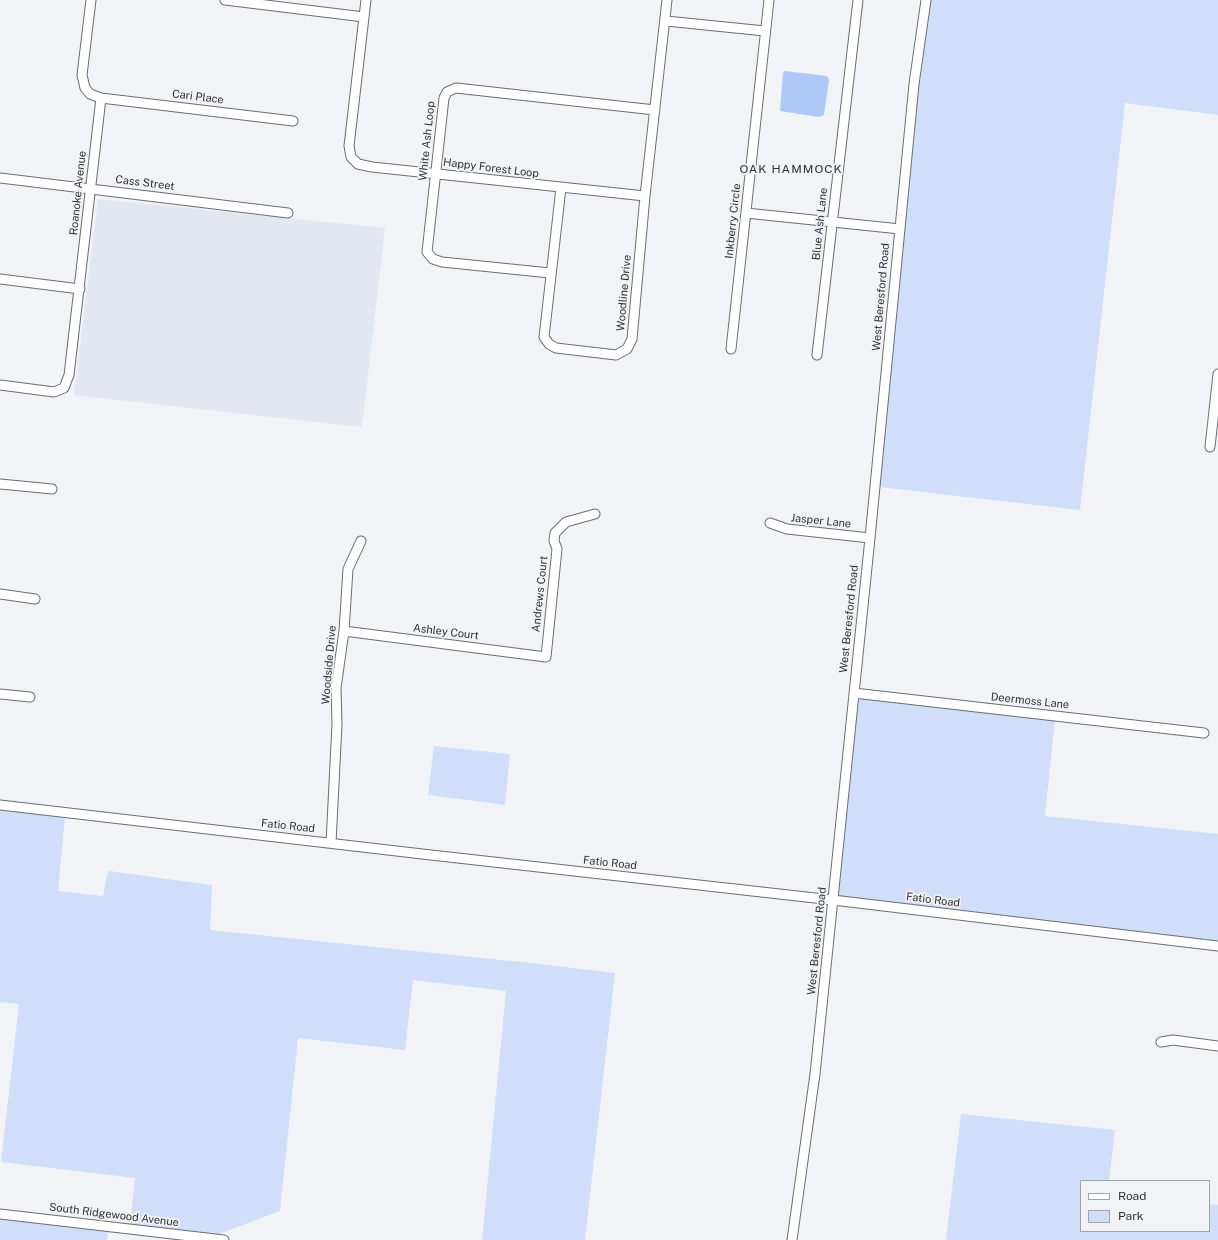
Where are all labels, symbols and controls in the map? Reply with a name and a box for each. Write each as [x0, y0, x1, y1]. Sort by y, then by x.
street label: Cari Place [171, 87, 225, 107]
street label: White Ash Loop [416, 101, 438, 181]
street label: Roanoke Avenue [67, 150, 89, 236]
street label: Happy Forest Loop [442, 156, 540, 180]
district label: OAK HAMMOCK [739, 162, 843, 176]
street label: Cass Street [115, 173, 175, 193]
street label: Inkberry Circle [722, 183, 744, 259]
street label: Blue Ash Lane [810, 187, 830, 261]
street label: West Beresford Road [870, 243, 892, 351]
street label: Woodline Drive [614, 254, 634, 332]
street label: Jasper Lane [790, 511, 852, 531]
street label: Andrews Court [529, 555, 551, 633]
street label: West Beresford Road [837, 565, 861, 673]
street label: Ashley Court [412, 621, 480, 643]
street label: Woodside Drive [319, 625, 339, 705]
street label: Deermoss Lane [990, 690, 1070, 712]
street label: Fatio Road [260, 817, 316, 835]
street label: Fatio Road [582, 854, 638, 872]
street label: West Beresford Road [805, 887, 829, 995]
street label: Fatio Road [905, 890, 961, 910]
legend [1080, 1180, 1210, 1232]
text: Road [1118, 1189, 1146, 1203]
street label: South Ridgewood Avenue [48, 1200, 180, 1230]
text: Park [1118, 1209, 1144, 1223]

